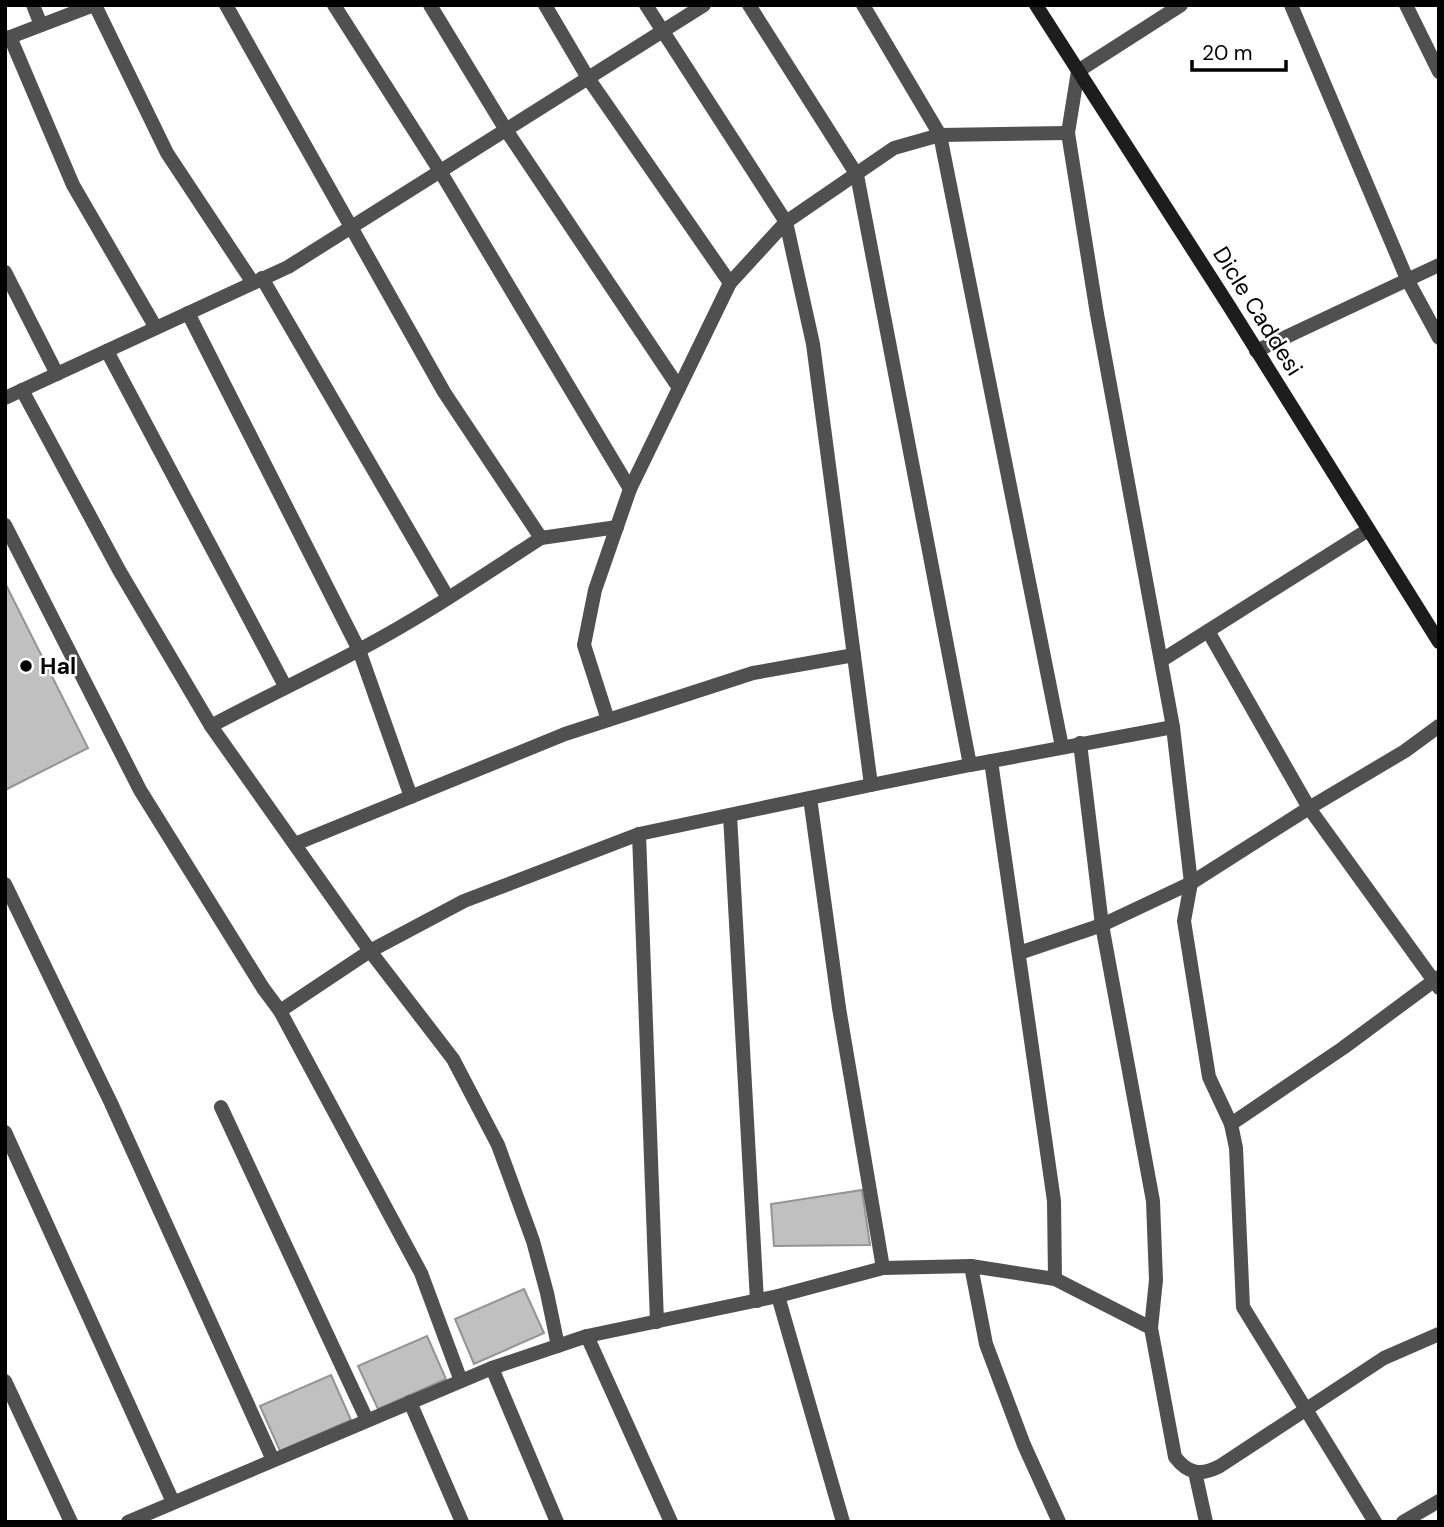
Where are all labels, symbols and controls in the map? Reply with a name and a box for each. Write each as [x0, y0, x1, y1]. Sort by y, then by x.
scale bar [1192, 28, 1286, 72]
text: 20 m [1202, 39, 1253, 67]
street label: Dicle Caddesi [1206, 241, 1310, 381]
place label: Hal [40, 651, 76, 681]
marker: Hal [18, 658, 34, 674]

